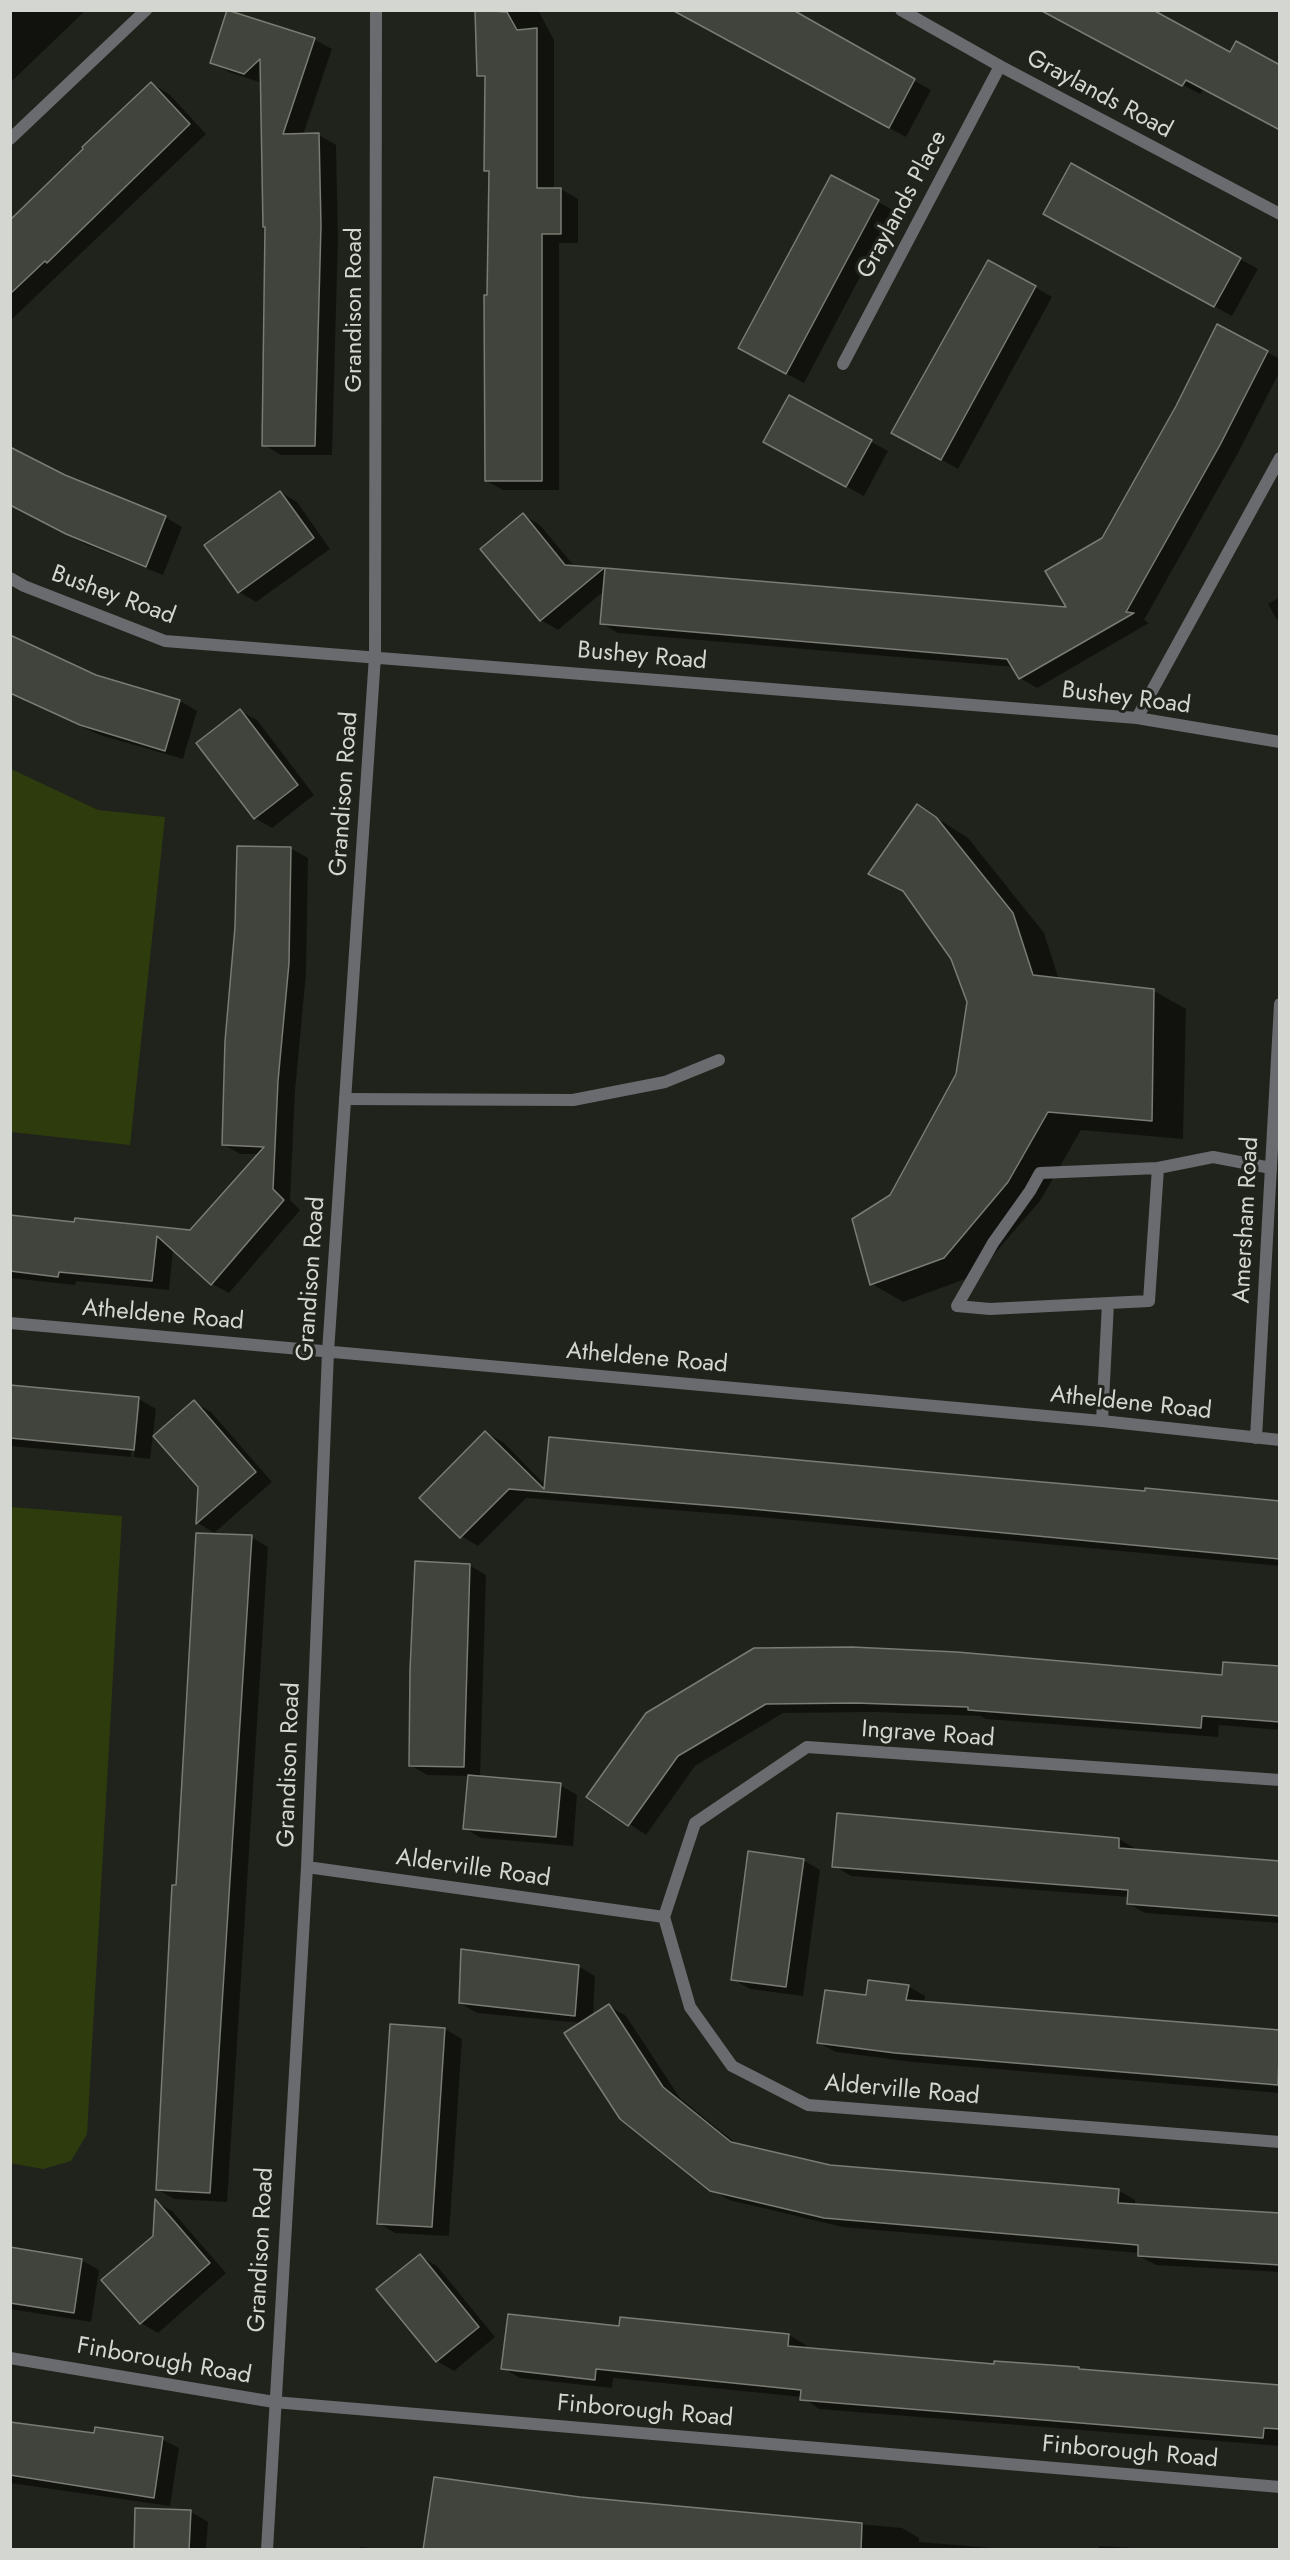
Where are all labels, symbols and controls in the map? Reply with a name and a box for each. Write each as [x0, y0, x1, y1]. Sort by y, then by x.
street label: Graylands Road [1021, 45, 1177, 145]
street label: Graylands Place [852, 126, 954, 284]
street label: Grandison Road [341, 227, 369, 393]
street label: Bushey Road [47, 560, 179, 632]
street label: Bushey Road [576, 637, 708, 677]
street label: Bushey Road [1060, 677, 1192, 721]
street label: Grandison Road [325, 711, 365, 877]
street label: Amersham Road [1228, 1136, 1266, 1304]
street label: Grandison Road [292, 1196, 332, 1362]
street label: Atheldene Road [81, 1295, 245, 1337]
street label: Atheldene Road [565, 1338, 729, 1380]
street label: Atheldene Road [1049, 1381, 1213, 1427]
street label: Grandison Road [273, 1682, 307, 1848]
street label: Ingrave Road [860, 1716, 996, 1754]
street label: Alderville Road [394, 1844, 552, 1894]
street label: Alderville Road [823, 2070, 981, 2112]
street label: Grandison Road [243, 2167, 281, 2333]
street label: Finborough Road [75, 2332, 253, 2392]
street label: Finborough Road [556, 2390, 734, 2434]
street label: Finborough Road [1041, 2431, 1219, 2475]

